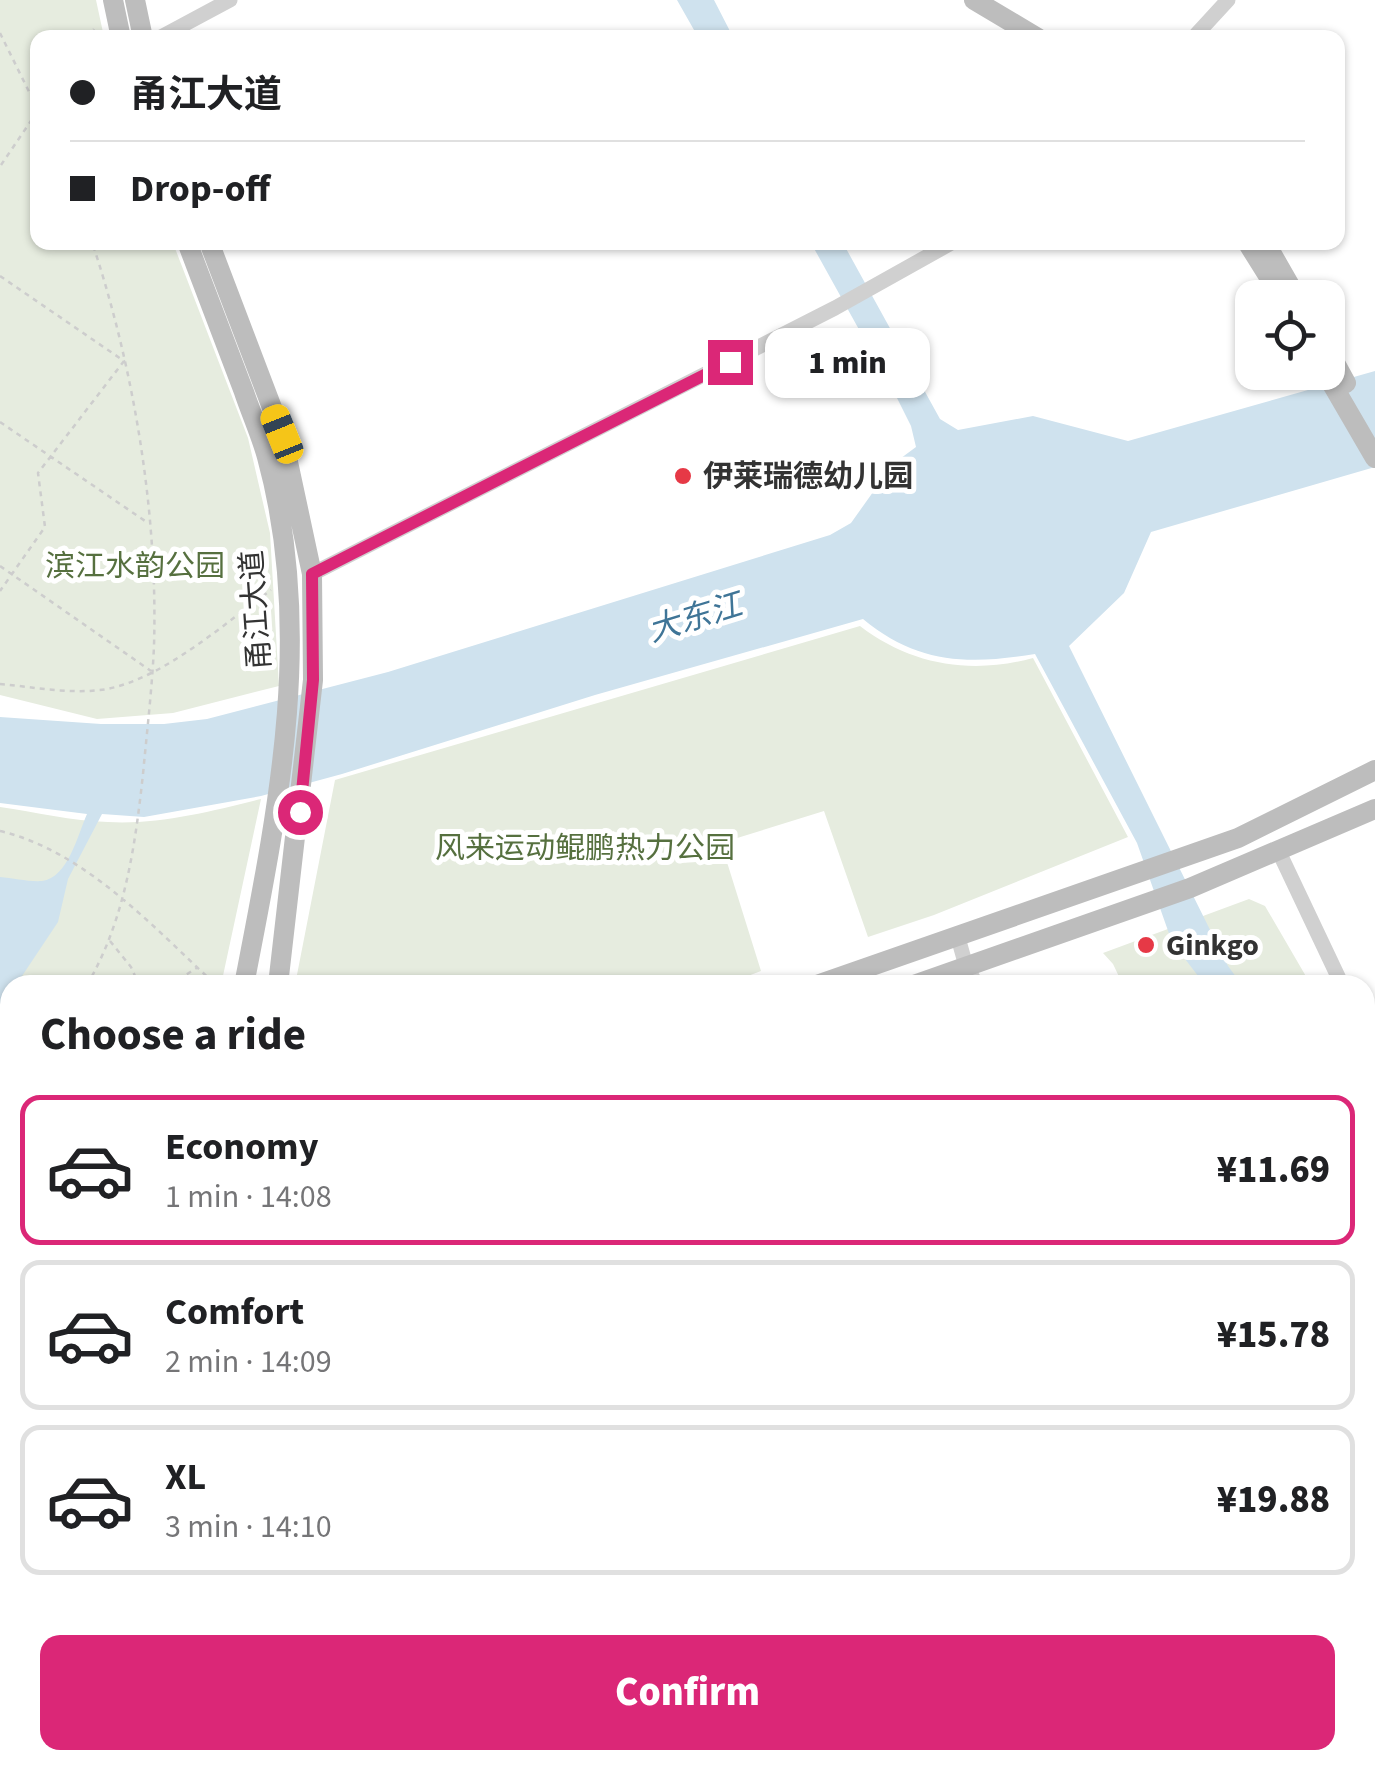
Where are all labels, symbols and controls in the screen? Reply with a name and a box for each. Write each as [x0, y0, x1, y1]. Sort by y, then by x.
text: 甬江大道 [130, 68, 282, 122]
text: Drop-off [130, 162, 270, 216]
map controls [1235, 280, 1345, 390]
button: locate [1235, 280, 1345, 390]
callout: 1 min [765, 327, 930, 397]
route end [708, 340, 753, 385]
text: 1 min [808, 340, 887, 386]
car [257, 401, 307, 467]
place label: 伊莱瑞德幼儿园 [703, 455, 913, 498]
marker: 伊莱瑞德幼儿园 [672, 465, 694, 487]
park label: 滨江水韵公园 [45, 545, 225, 588]
street label: 甬江大道 [230, 549, 282, 671]
water label: 大东江 [642, 581, 750, 654]
route start [278, 790, 323, 835]
park label: 风来运动鲲鹏热力公园 [435, 827, 735, 870]
place label: Ginkgo [1166, 924, 1259, 967]
marker: Ginkgo [1135, 934, 1157, 956]
text: Choose a ride [40, 1003, 306, 1067]
text: Economy [165, 1120, 318, 1174]
icon: car [45, 1125, 135, 1215]
text: ¥11.69 [1217, 1143, 1330, 1197]
text: 1 min · 14:08 [165, 1174, 332, 1220]
text: Comfort [165, 1285, 304, 1339]
icon: car [45, 1290, 135, 1380]
text: ¥15.78 [1217, 1308, 1330, 1362]
text: 2 min · 14:09 [165, 1339, 332, 1385]
text: XL [165, 1450, 206, 1504]
icon: car [45, 1455, 135, 1545]
text: ¥19.88 [1217, 1473, 1330, 1527]
text: 3 min · 14:10 [165, 1504, 332, 1550]
button: Confirm [40, 1635, 1335, 1750]

